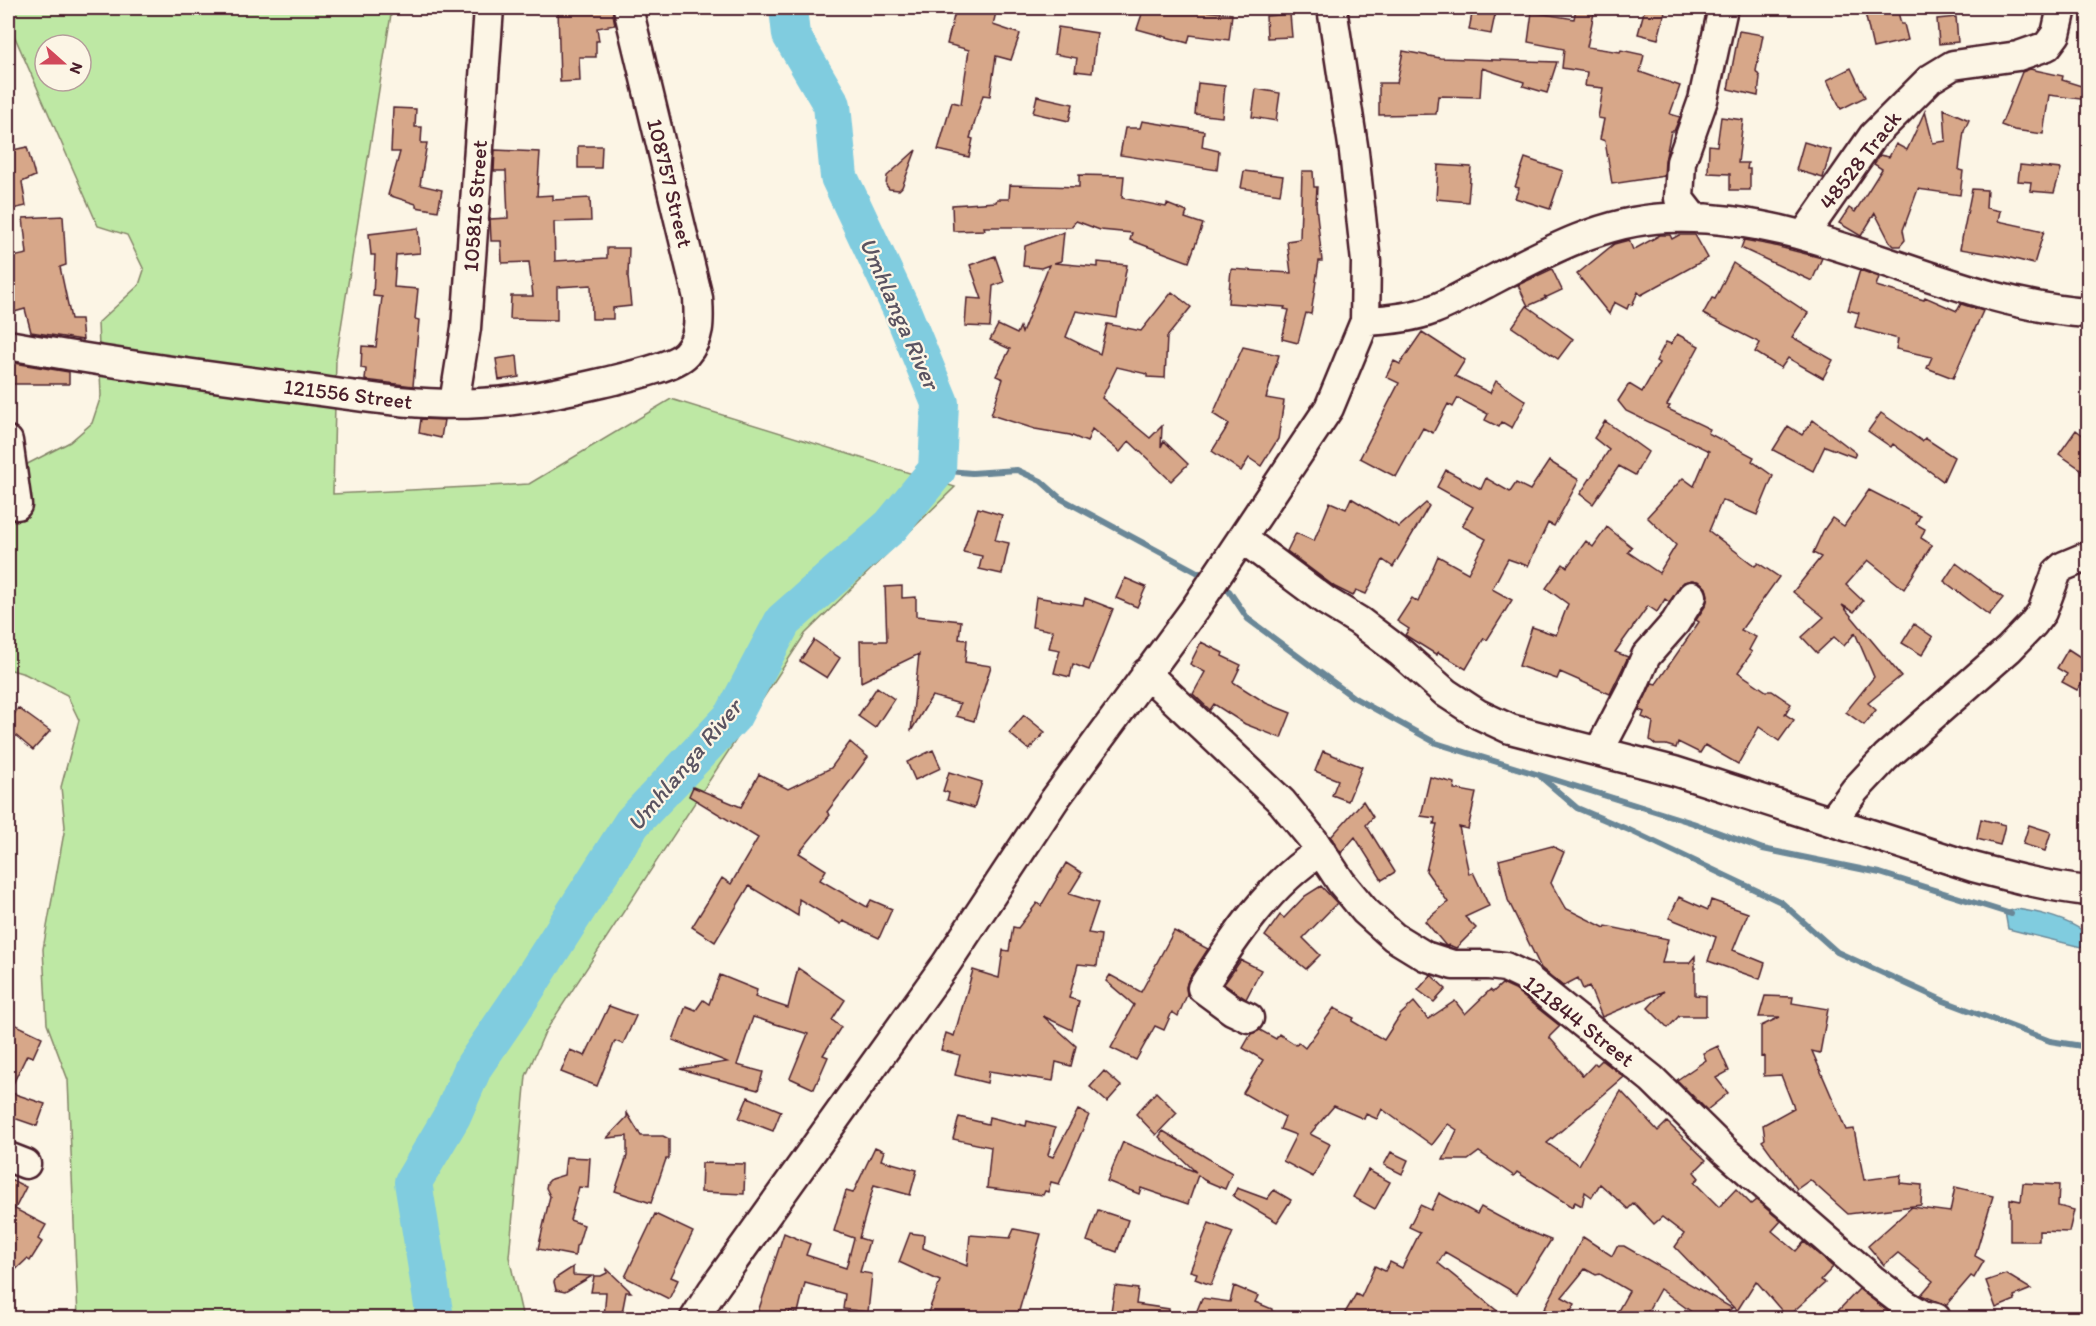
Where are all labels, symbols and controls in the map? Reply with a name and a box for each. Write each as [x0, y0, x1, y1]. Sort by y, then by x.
north arrow [33, 33, 93, 93]
text: N [66, 60, 87, 77]
street label: 48528 Track [1813, 105, 1907, 215]
street label: 108757 Street [641, 116, 699, 250]
street label: 105816 Street [457, 139, 493, 273]
water label: Umhlanga River [854, 233, 947, 396]
street label: 121556 Street [282, 373, 414, 415]
water label: Umhlanga River [620, 691, 749, 837]
street label: 121844 Street [1518, 969, 1640, 1073]

